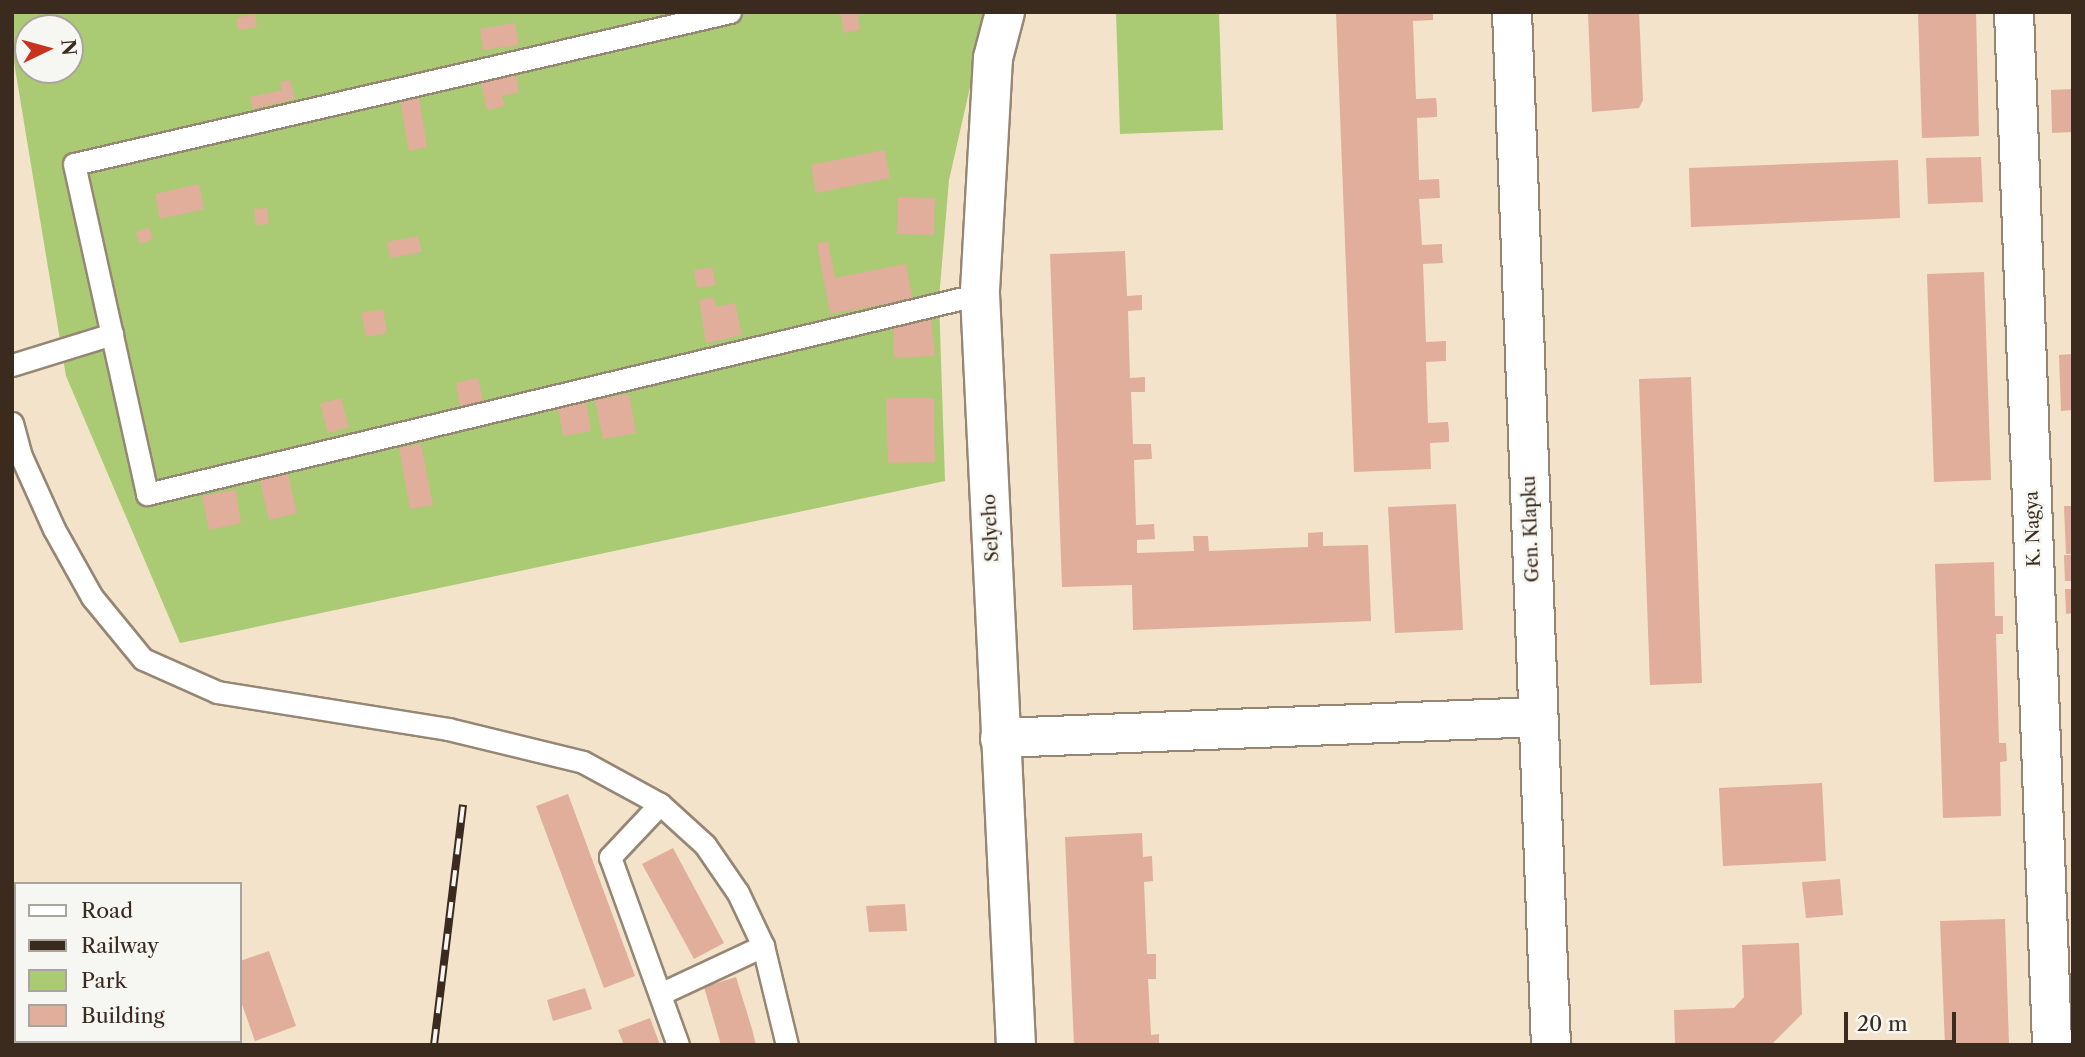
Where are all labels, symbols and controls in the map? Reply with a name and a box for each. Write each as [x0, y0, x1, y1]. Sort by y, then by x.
north arrow [14, 14, 84, 84]
text: N [56, 38, 81, 57]
street label: Gen. Klapku [1518, 475, 1544, 583]
street label: K. Nagya [2021, 491, 2045, 567]
street label: Selyeho [978, 493, 1004, 563]
legend [14, 882, 242, 1043]
text: Road [81, 898, 133, 923]
text: Railway [81, 933, 159, 958]
text: Park [81, 968, 127, 993]
scale bar [1847, 998, 1959, 1042]
text: Building [81, 1003, 165, 1028]
text: 20 m [1857, 1011, 1908, 1036]

